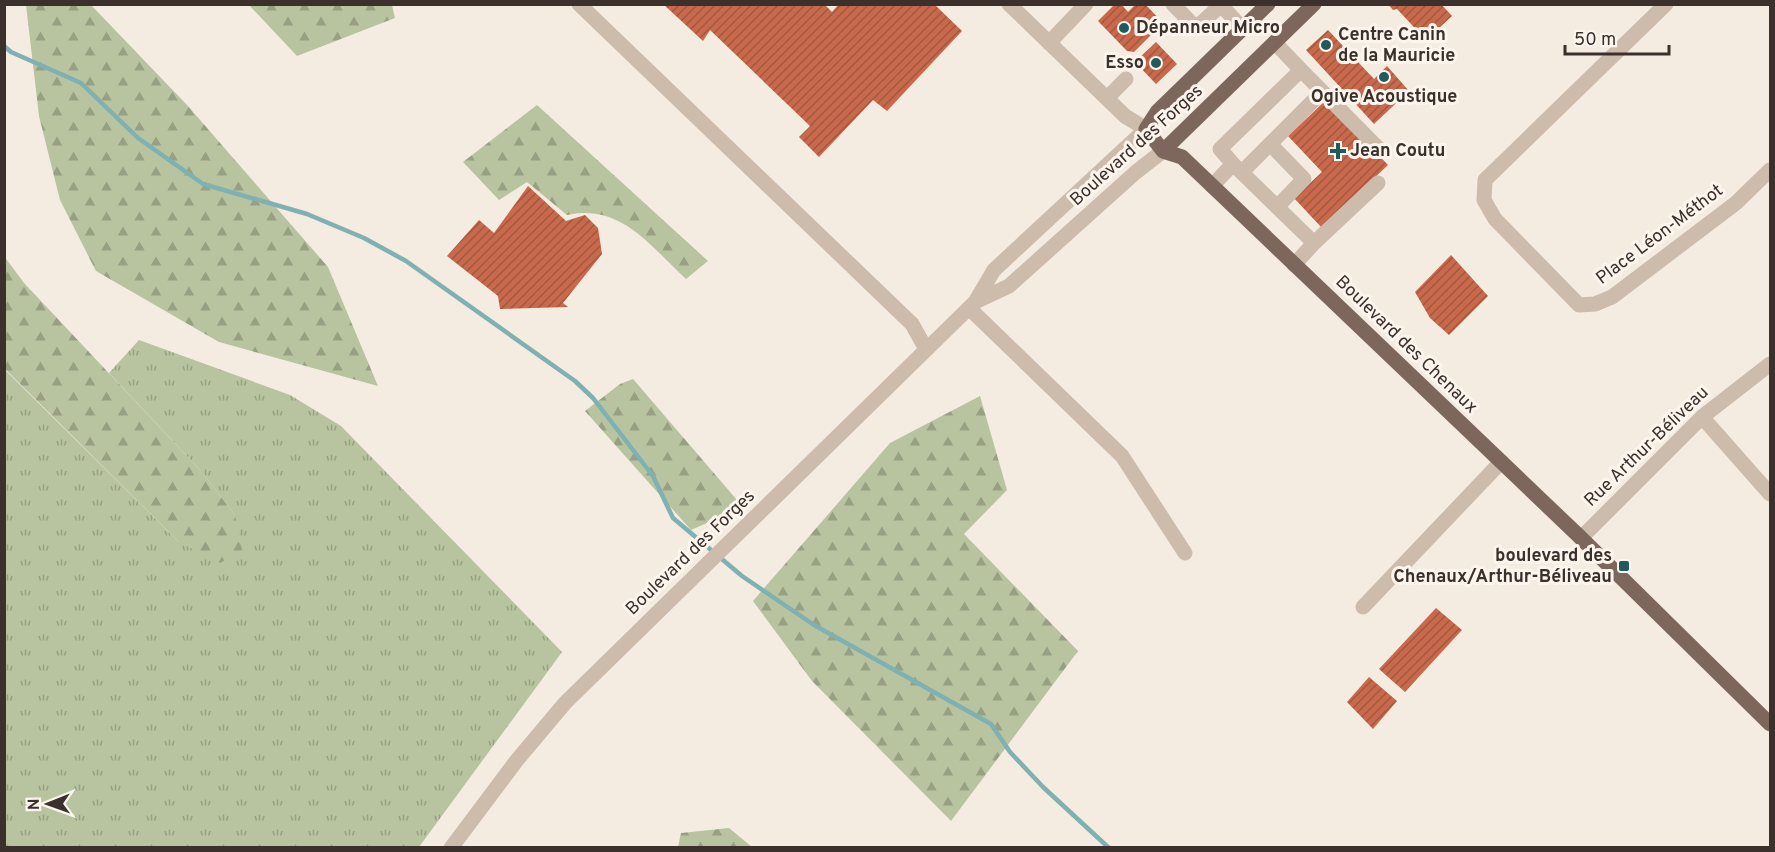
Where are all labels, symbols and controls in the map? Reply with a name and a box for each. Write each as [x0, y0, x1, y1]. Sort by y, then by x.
place label: Dépanneur Micro [1136, 17, 1280, 40]
scale bar [1565, 18, 1668, 56]
marker: Dépanneur Micro [1117, 21, 1131, 35]
place label: Centre Canin de la Mauricie [1338, 24, 1455, 68]
text: 50 m [1574, 29, 1616, 52]
marker: Centre Canin de la Mauricie [1319, 38, 1333, 52]
place label: Esso [1105, 52, 1144, 75]
marker: Esso [1149, 56, 1163, 70]
marker: Ogive Acoustique [1377, 70, 1391, 84]
street label: Boulevard des Forges [1066, 80, 1208, 212]
place label: Ogive Acoustique [1311, 86, 1457, 109]
place label: Jean Coutu [1350, 140, 1446, 163]
marker: Jean Coutu [1331, 144, 1345, 158]
street label: Place Léon-Méthot [1592, 180, 1728, 290]
street label: Boulevard des Chenaux [1330, 271, 1482, 419]
street label: Rue Arthur-Béliveau [1580, 382, 1714, 512]
street label: Boulevard des Forges [621, 485, 761, 621]
place label: boulevard des Chenaux/Arthur-Béliveau [1393, 545, 1612, 589]
marker: boulevard des Chenaux/Arthur-Béliveau [1617, 559, 1631, 573]
north arrow [18, 774, 78, 834]
text: N [25, 798, 45, 810]

